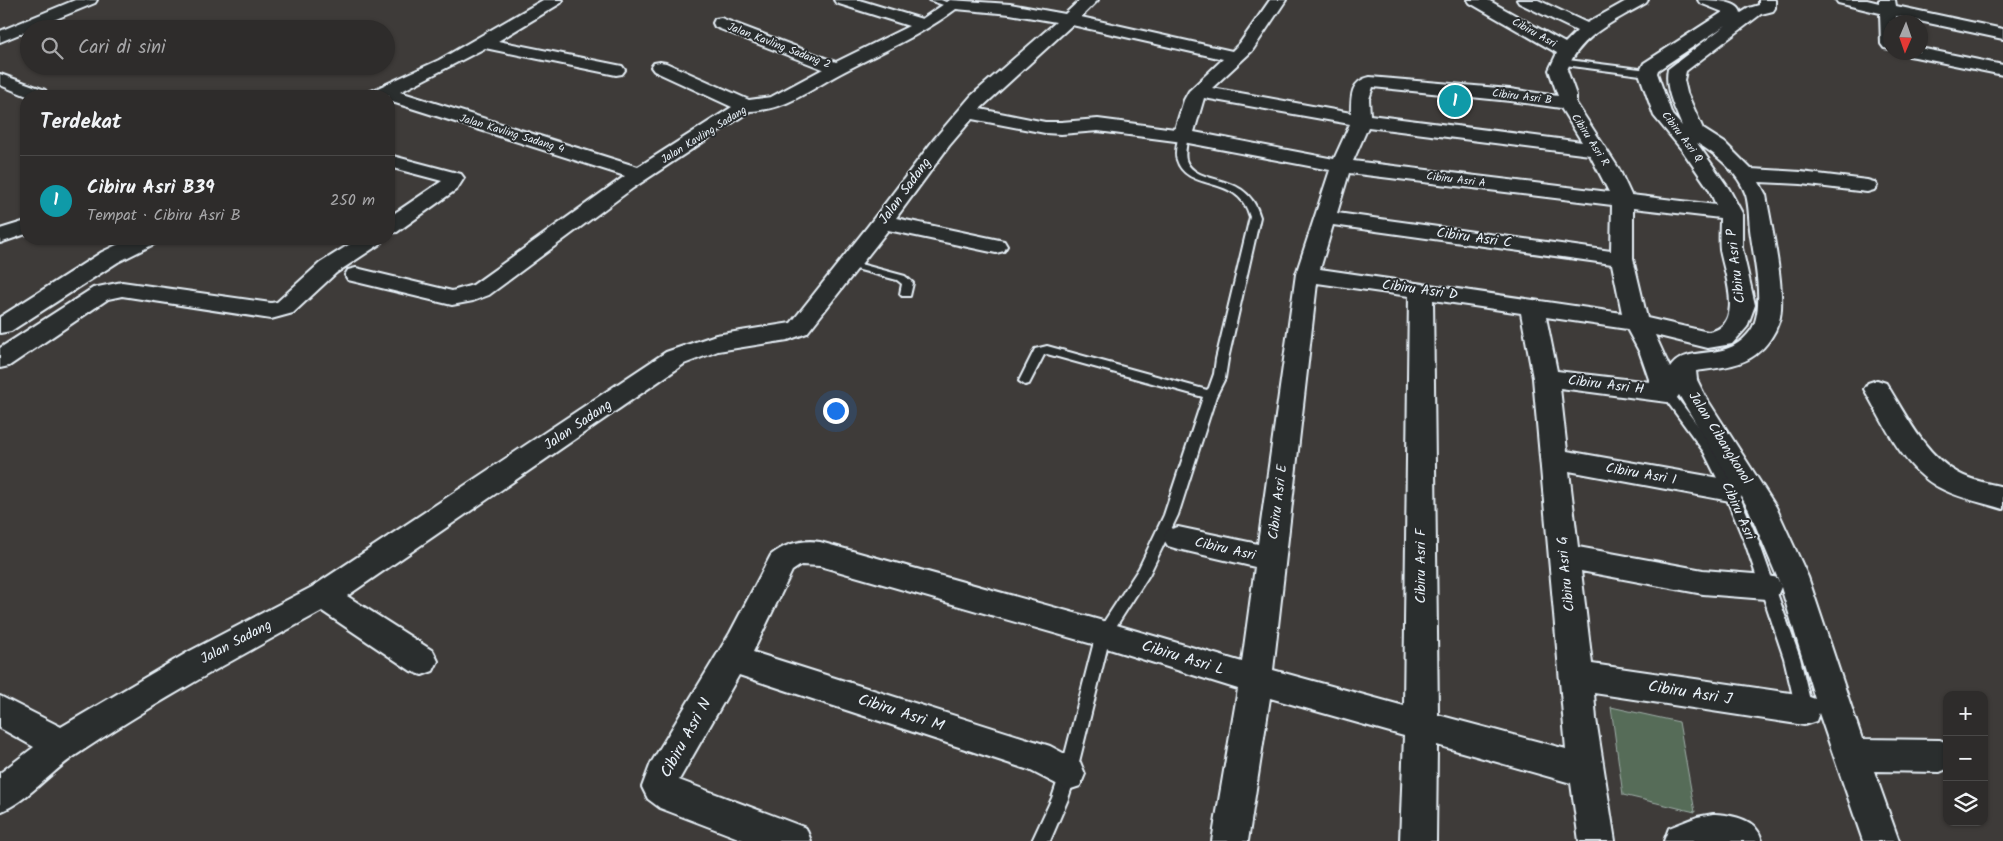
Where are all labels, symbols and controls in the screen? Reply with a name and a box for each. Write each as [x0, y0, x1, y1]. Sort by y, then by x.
street label: Cibiru Asri [1508, 13, 1560, 53]
north arrow [1883, 15, 1928, 60]
street label: Jalan Kavling Sadang 2 [725, 18, 833, 74]
search box [20, 20, 395, 75]
text: Cari di sini [78, 33, 166, 63]
icon: search [38, 34, 66, 62]
pin: 1 [1439, 82, 1471, 120]
street label: Cibiru Asri B [1491, 84, 1553, 110]
street label: Jalan Kavling Sadang [658, 101, 750, 169]
text: Terdekat [40, 106, 121, 139]
street label: Cibiru Asri Q [1657, 108, 1707, 166]
street label: Jalan Kavling Sadang 4 [457, 109, 567, 159]
street label: Cibiru Asri R [1566, 110, 1614, 170]
street label: Jalan Sadang [873, 153, 937, 229]
street label: Cibiru Asri A [1425, 167, 1487, 193]
text: Cibiru Asri B39 [87, 173, 215, 203]
text: 1 [54, 188, 58, 213]
text: 250 m [330, 188, 375, 213]
text: Tempat · Cibiru Asri B [87, 203, 241, 228]
street label: Cibiru Asri C [1435, 222, 1513, 254]
street label: Cibiru Asri P [1720, 227, 1751, 305]
street label: Cibiru Asri D [1381, 274, 1459, 306]
street label: Cibiru Asri H [1567, 369, 1645, 401]
street label: Jalan Cibangkonol [1683, 387, 1758, 489]
street label: Jalan Sadang [540, 394, 616, 456]
your location [823, 398, 849, 424]
street label: Cibiru Asri I [1604, 457, 1678, 491]
street label: Cibiru Asri E [1262, 462, 1294, 541]
street label: Cibiru Asri [1715, 478, 1761, 544]
street label: Cibiru Asri F [1410, 527, 1432, 603]
street label: Cibiru Asri [1192, 531, 1258, 567]
street label: Cibiru Asri G [1551, 535, 1581, 613]
street label: Jalan Sadang [196, 614, 276, 670]
street label: Cibiru Asri L [1138, 634, 1228, 682]
street label: Cibiru Asri J [1646, 674, 1734, 712]
street label: Cibiru Asri M [854, 687, 948, 739]
map controls [1943, 691, 1988, 826]
button: + [1943, 691, 1988, 736]
street label: Cibiru Asri N [654, 693, 718, 783]
button: − [1943, 736, 1988, 781]
button: layers [1943, 781, 1988, 826]

